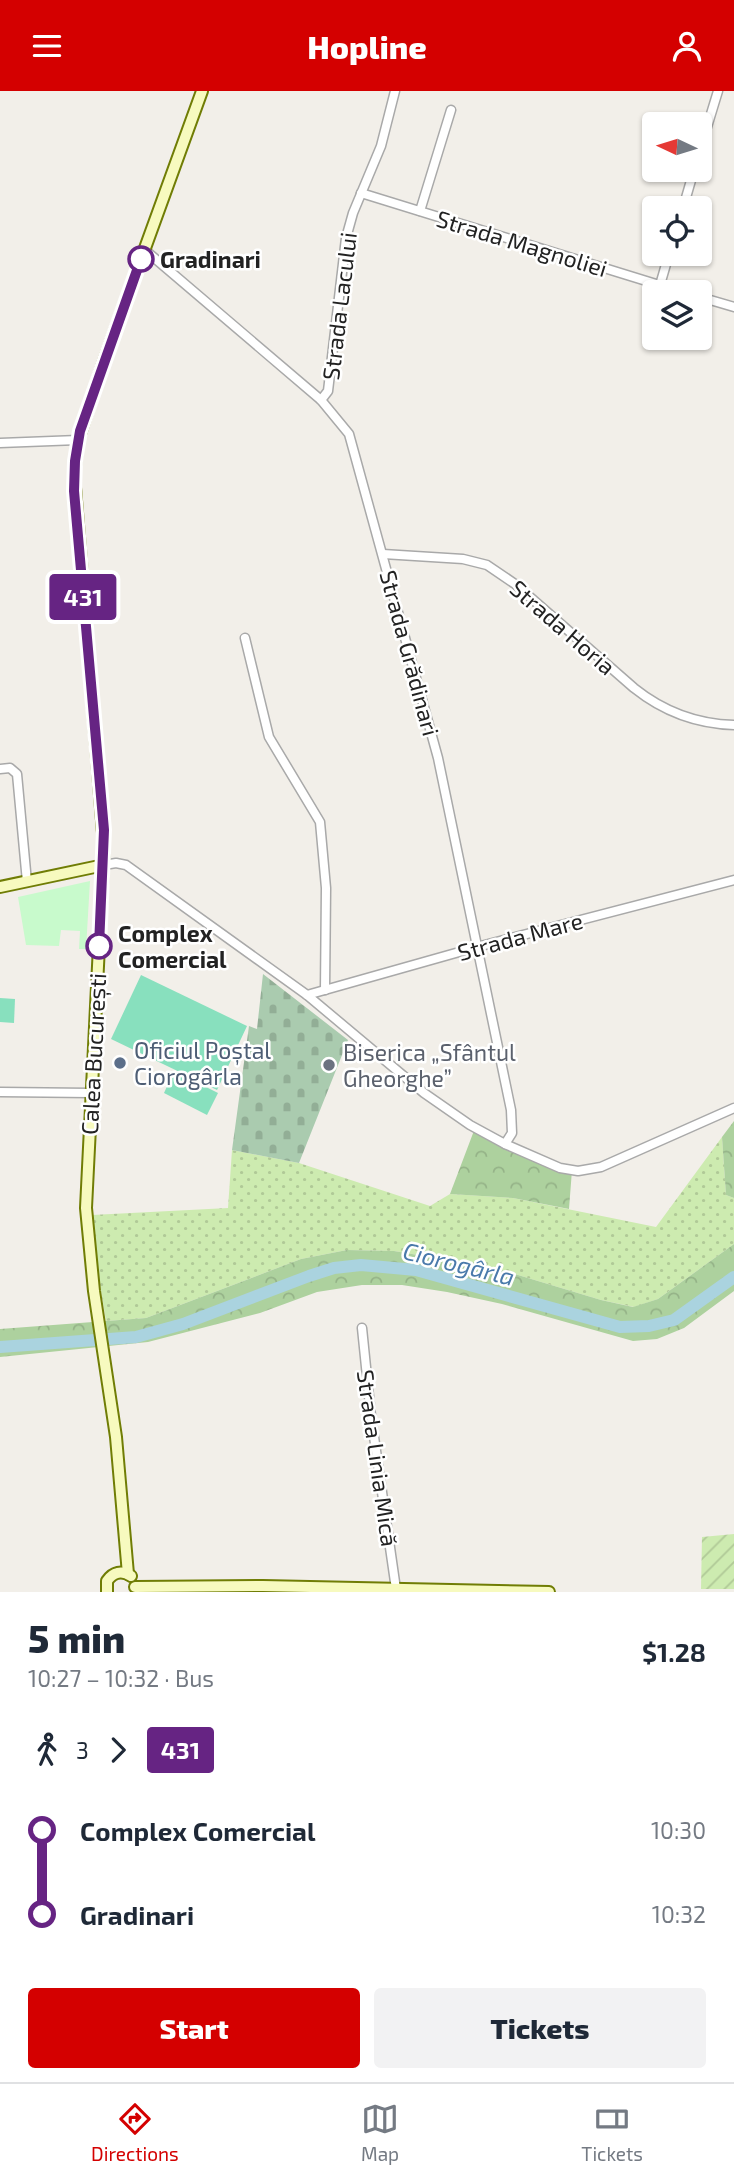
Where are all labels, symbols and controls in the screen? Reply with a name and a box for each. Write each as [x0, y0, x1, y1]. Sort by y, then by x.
icon: menu [28, 27, 66, 65]
text: Hopline [307, 27, 427, 65]
icon: person [668, 27, 706, 65]
north arrow [642, 112, 712, 182]
map controls [642, 112, 712, 350]
button: locate [642, 196, 712, 266]
street label: Strada Magnoliei [433, 204, 611, 282]
street label: Strada Lacului [316, 230, 362, 382]
place label: Gradinari [160, 245, 261, 273]
marker: Gradinari [128, 246, 154, 272]
button: layers [642, 280, 712, 350]
street label: Strada Grădinari [374, 567, 446, 739]
line badge: 431 [43, 574, 123, 620]
street label: Strada Horia [505, 574, 621, 680]
text: 431 [63, 582, 103, 611]
street label: Strada Mare [454, 906, 586, 966]
place label: Complex Comercial [118, 919, 227, 973]
marker: Complex Comercial [86, 933, 112, 959]
street label: Calea București [75, 972, 113, 1136]
place label: Oficiul Poștal Ciorogârla [134, 1036, 271, 1090]
place label: Biserica „Sfântul Gheorghe” [343, 1038, 516, 1092]
marker: Oficiul Poștal Ciorogârla [112, 1055, 128, 1071]
marker: Biserica „Sfântul Gheorghe” [321, 1057, 337, 1073]
water label: Ciorogârla [400, 1235, 518, 1291]
street label: Strada Linia Mică [352, 1368, 404, 1548]
text: 5 min [28, 1615, 125, 1661]
text: $1.28 [642, 1636, 706, 1667]
text: 10:27 – 10:32 · Bus [28, 1664, 214, 1692]
icon: walk [28, 1731, 66, 1769]
icon: forward [99, 1731, 137, 1769]
text: 431 [161, 1735, 200, 1764]
text: 3 [76, 1736, 89, 1764]
text: Complex Comercial [80, 1815, 315, 1846]
text: 10:30 [651, 1816, 706, 1844]
text: Gradinari [80, 1899, 194, 1930]
text: 10:32 [652, 1900, 706, 1928]
button: Start [28, 1988, 360, 2068]
button: Tickets [374, 1988, 706, 2068]
tab: Directions [91, 2100, 179, 2165]
tab: Map [361, 2100, 399, 2165]
tab: Tickets [581, 2100, 643, 2165]

